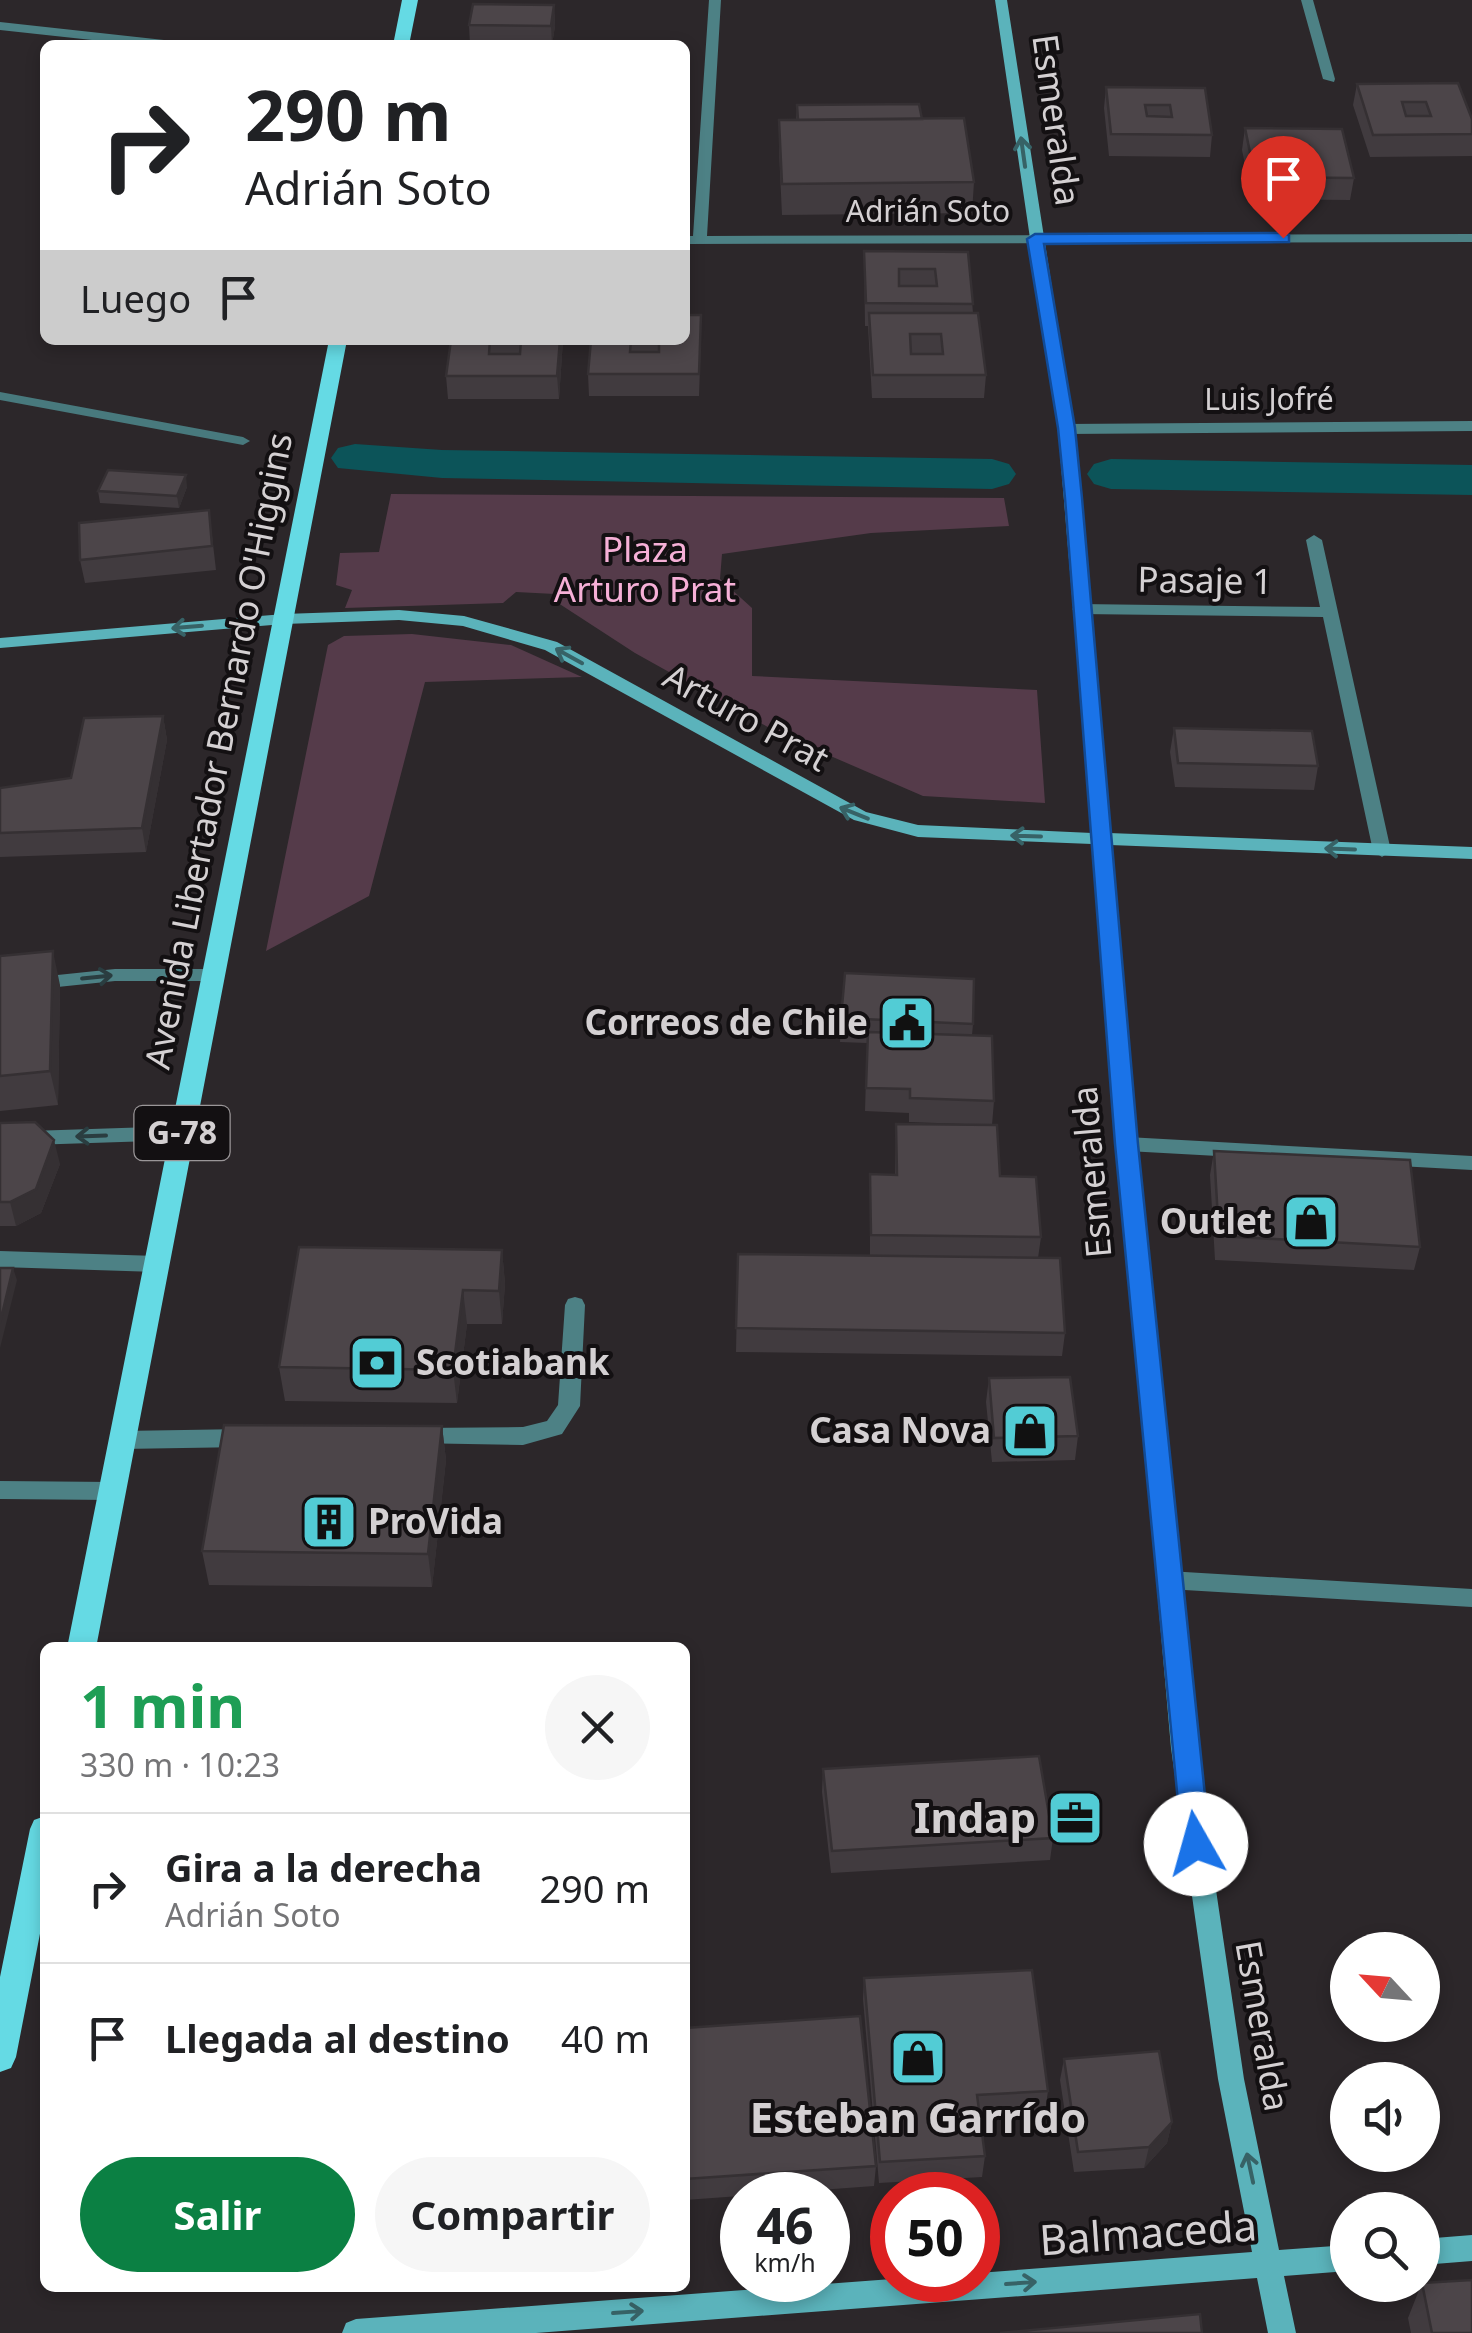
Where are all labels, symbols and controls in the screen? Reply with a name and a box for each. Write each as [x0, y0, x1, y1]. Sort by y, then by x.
street label: Esmeralda [1022, 31, 1093, 208]
text: 290 m [245, 66, 452, 162]
icon: right [80, 80, 210, 210]
pin [1241, 136, 1326, 239]
one-way arrow [1013, 137, 1031, 169]
icon: arrive [1256, 151, 1311, 206]
text: Adrián Soto [245, 157, 492, 218]
street label: Adrián Soto [846, 190, 1010, 231]
icon: arrive [211, 270, 266, 325]
text: Luego [80, 272, 191, 324]
street label: Luis Jofré [1204, 378, 1334, 419]
street label: Avenida Libertador Bernardo O'Higgins [133, 429, 302, 1073]
park label: Plaza Arturo Prat [554, 525, 736, 612]
street label: Pasaje 1 [1137, 555, 1273, 604]
one-way arrow [171, 618, 203, 637]
one-way arrow [555, 646, 584, 665]
street label: Arturo Prat [656, 652, 838, 781]
one-way arrow [839, 802, 869, 820]
one-way arrow [1010, 827, 1042, 846]
one-way arrow [1324, 840, 1356, 859]
one-way arrow [80, 967, 113, 986]
public building icon: Correos de Chile [877, 993, 937, 1053]
place label: Correos de Chile [584, 998, 868, 1045]
street label: Esmeralda [1060, 1084, 1121, 1260]
road number: G-78 [134, 1106, 230, 1160]
one-way arrow [76, 1126, 108, 1145]
shop icon: Outlet [1281, 1192, 1341, 1252]
place label: Outlet [1160, 1197, 1272, 1244]
bank icon: Scotiabank [347, 1333, 407, 1393]
place label: Scotiabank [416, 1338, 610, 1385]
shop icon: Casa Nova [1000, 1401, 1060, 1461]
place label: Casa Nova [809, 1406, 991, 1453]
building icon: ProVida [299, 1492, 359, 1552]
place label: ProVida [368, 1497, 503, 1544]
text: 1 min [80, 1664, 245, 1746]
button: close [545, 1675, 650, 1780]
text: 330 m · 10:23 [80, 1743, 280, 1786]
place label: Indap [914, 1788, 1036, 1845]
office icon: Indap [1045, 1788, 1105, 1848]
position arrow [1144, 1792, 1248, 1896]
text: Gira a la derecha [165, 1841, 482, 1893]
icon: right [80, 1861, 135, 1916]
text: 290 m [539, 1862, 650, 1914]
text: Adrián Soto [165, 1893, 341, 1936]
north arrow [1330, 1932, 1440, 2042]
map controls [1330, 1932, 1440, 2302]
street label: Esmeralda [1225, 1937, 1302, 2115]
icon: arrive [80, 2011, 135, 2066]
text: Llegada al destino [165, 2012, 510, 2064]
text: 40 m [561, 2012, 650, 2064]
shop icon: Esteban Garrído [888, 2028, 948, 2088]
button: sound [1330, 2062, 1440, 2172]
place label: Esteban Garrído [750, 2088, 1086, 2145]
one-way arrow [1240, 2153, 1259, 2185]
button: Salir [80, 2157, 355, 2272]
button: Compartir [375, 2157, 650, 2272]
speed limit sign: 50 [870, 2172, 1000, 2302]
text: 46 [756, 2191, 814, 2259]
button: search [1330, 2192, 1440, 2302]
street label: Balmaceda [1037, 2195, 1259, 2268]
text: km/h [754, 2245, 816, 2279]
one-way arrow [1005, 2273, 1037, 2292]
one-way arrow [611, 2303, 643, 2322]

